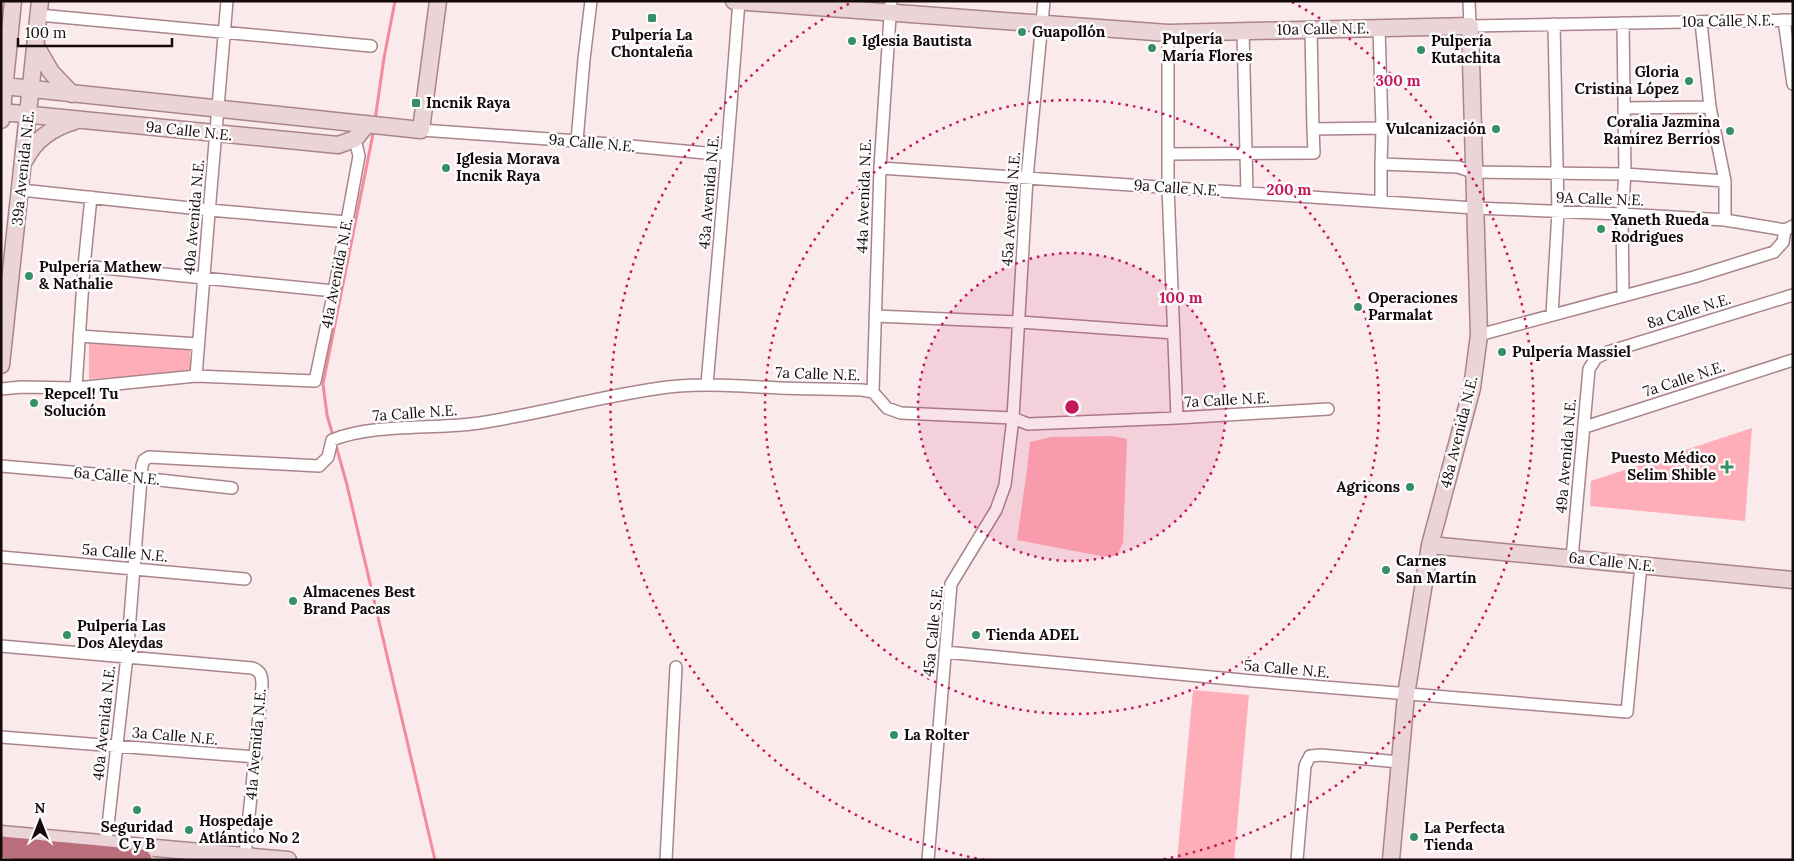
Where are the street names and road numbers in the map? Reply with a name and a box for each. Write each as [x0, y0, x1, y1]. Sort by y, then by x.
street label: 10a Calle N.E. [1681, 10, 1775, 31]
street label: 10a Calle N.E. [1276, 18, 1370, 39]
street label: 39a Avenida N.E. [7, 110, 38, 226]
street label: 9a Calle N.E. [145, 117, 233, 144]
street label: 9a Calle N.E. [548, 129, 636, 156]
street label: 43a Avenida N.E. [694, 134, 723, 250]
street label: 44a Avenida N.E. [852, 138, 875, 254]
street label: 45a Avenida N.E. [997, 151, 1024, 267]
street label: 40a Avenida N.E. [179, 158, 208, 275]
street label: 9a Calle N.E. [1133, 175, 1221, 200]
street label: 9A Calle N.E. [1556, 187, 1645, 210]
street label: 41a Avenida N.E. [317, 216, 357, 330]
street label: 8a Calle N.E. [1645, 289, 1733, 332]
street label: 7a Calle N.E. [1640, 356, 1727, 401]
street label: 7a Calle N.E. [775, 363, 861, 384]
street label: 48a Avenida N.E. [1435, 374, 1482, 490]
street label: 7a Calle N.E. [1184, 388, 1270, 411]
street label: 49a Avenida N.E. [1551, 398, 1580, 514]
street label: 7a Calle N.E. [372, 400, 458, 425]
street label: 6a Calle N.E. [73, 462, 161, 489]
street label: 5a Calle N.E. [81, 539, 169, 566]
street label: 6a Calle N.E. [1568, 548, 1656, 575]
street label: 45a Calle S.E. [918, 584, 947, 678]
street label: 5a Calle N.E. [1243, 655, 1331, 682]
street label: 40a Avenida N.E. [88, 664, 119, 782]
street label: 41a Avenida N.E. [241, 687, 270, 801]
street label: 3a Calle N.E. [131, 722, 219, 749]

